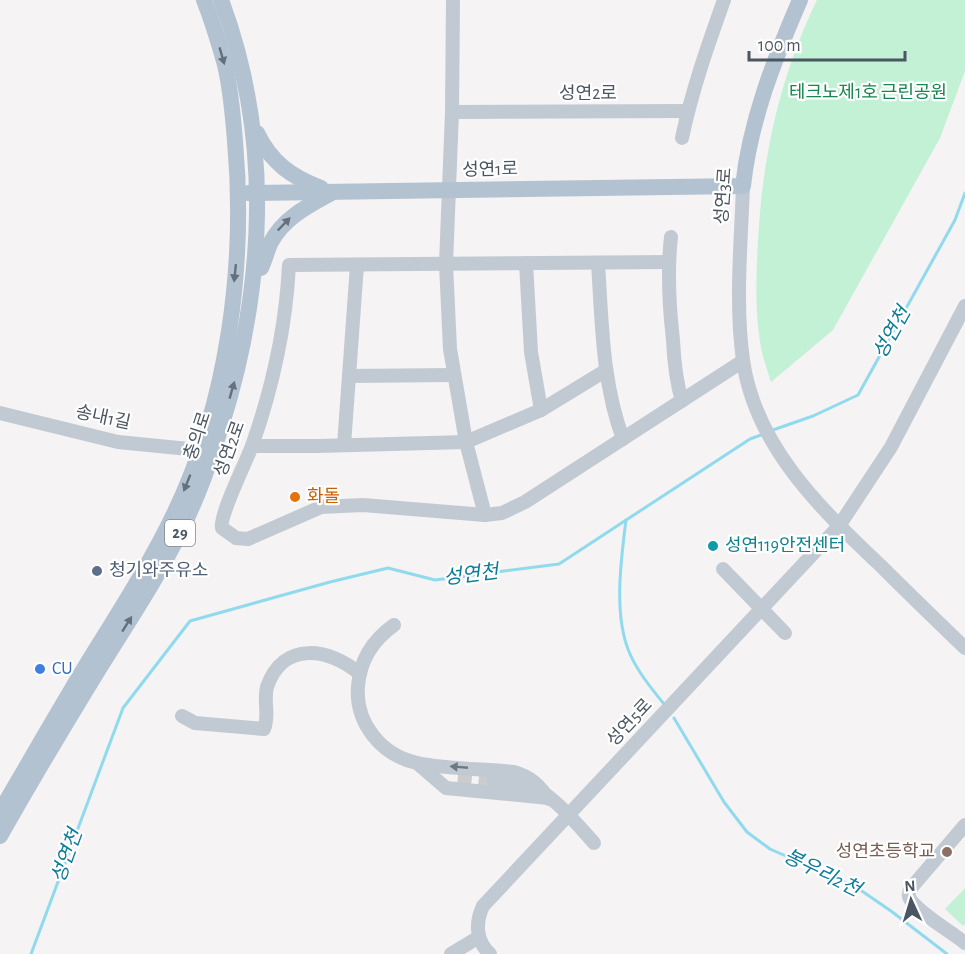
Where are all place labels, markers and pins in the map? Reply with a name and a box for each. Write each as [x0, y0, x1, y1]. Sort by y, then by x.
place label: 화돌 [307, 487, 340, 506]
marker: 화돌 [288, 490, 302, 504]
place label: 성연119안전센터 [725, 535, 845, 555]
marker: 성연119안전센터 [706, 539, 720, 553]
place label: 청기와주유소 [109, 560, 208, 580]
marker: 청기와주유소 [90, 564, 104, 578]
place label: CU [52, 660, 73, 678]
marker: CU [33, 662, 47, 676]
place label: 성연초등학교 [836, 842, 935, 861]
marker: 성연초등학교 [940, 845, 954, 859]

